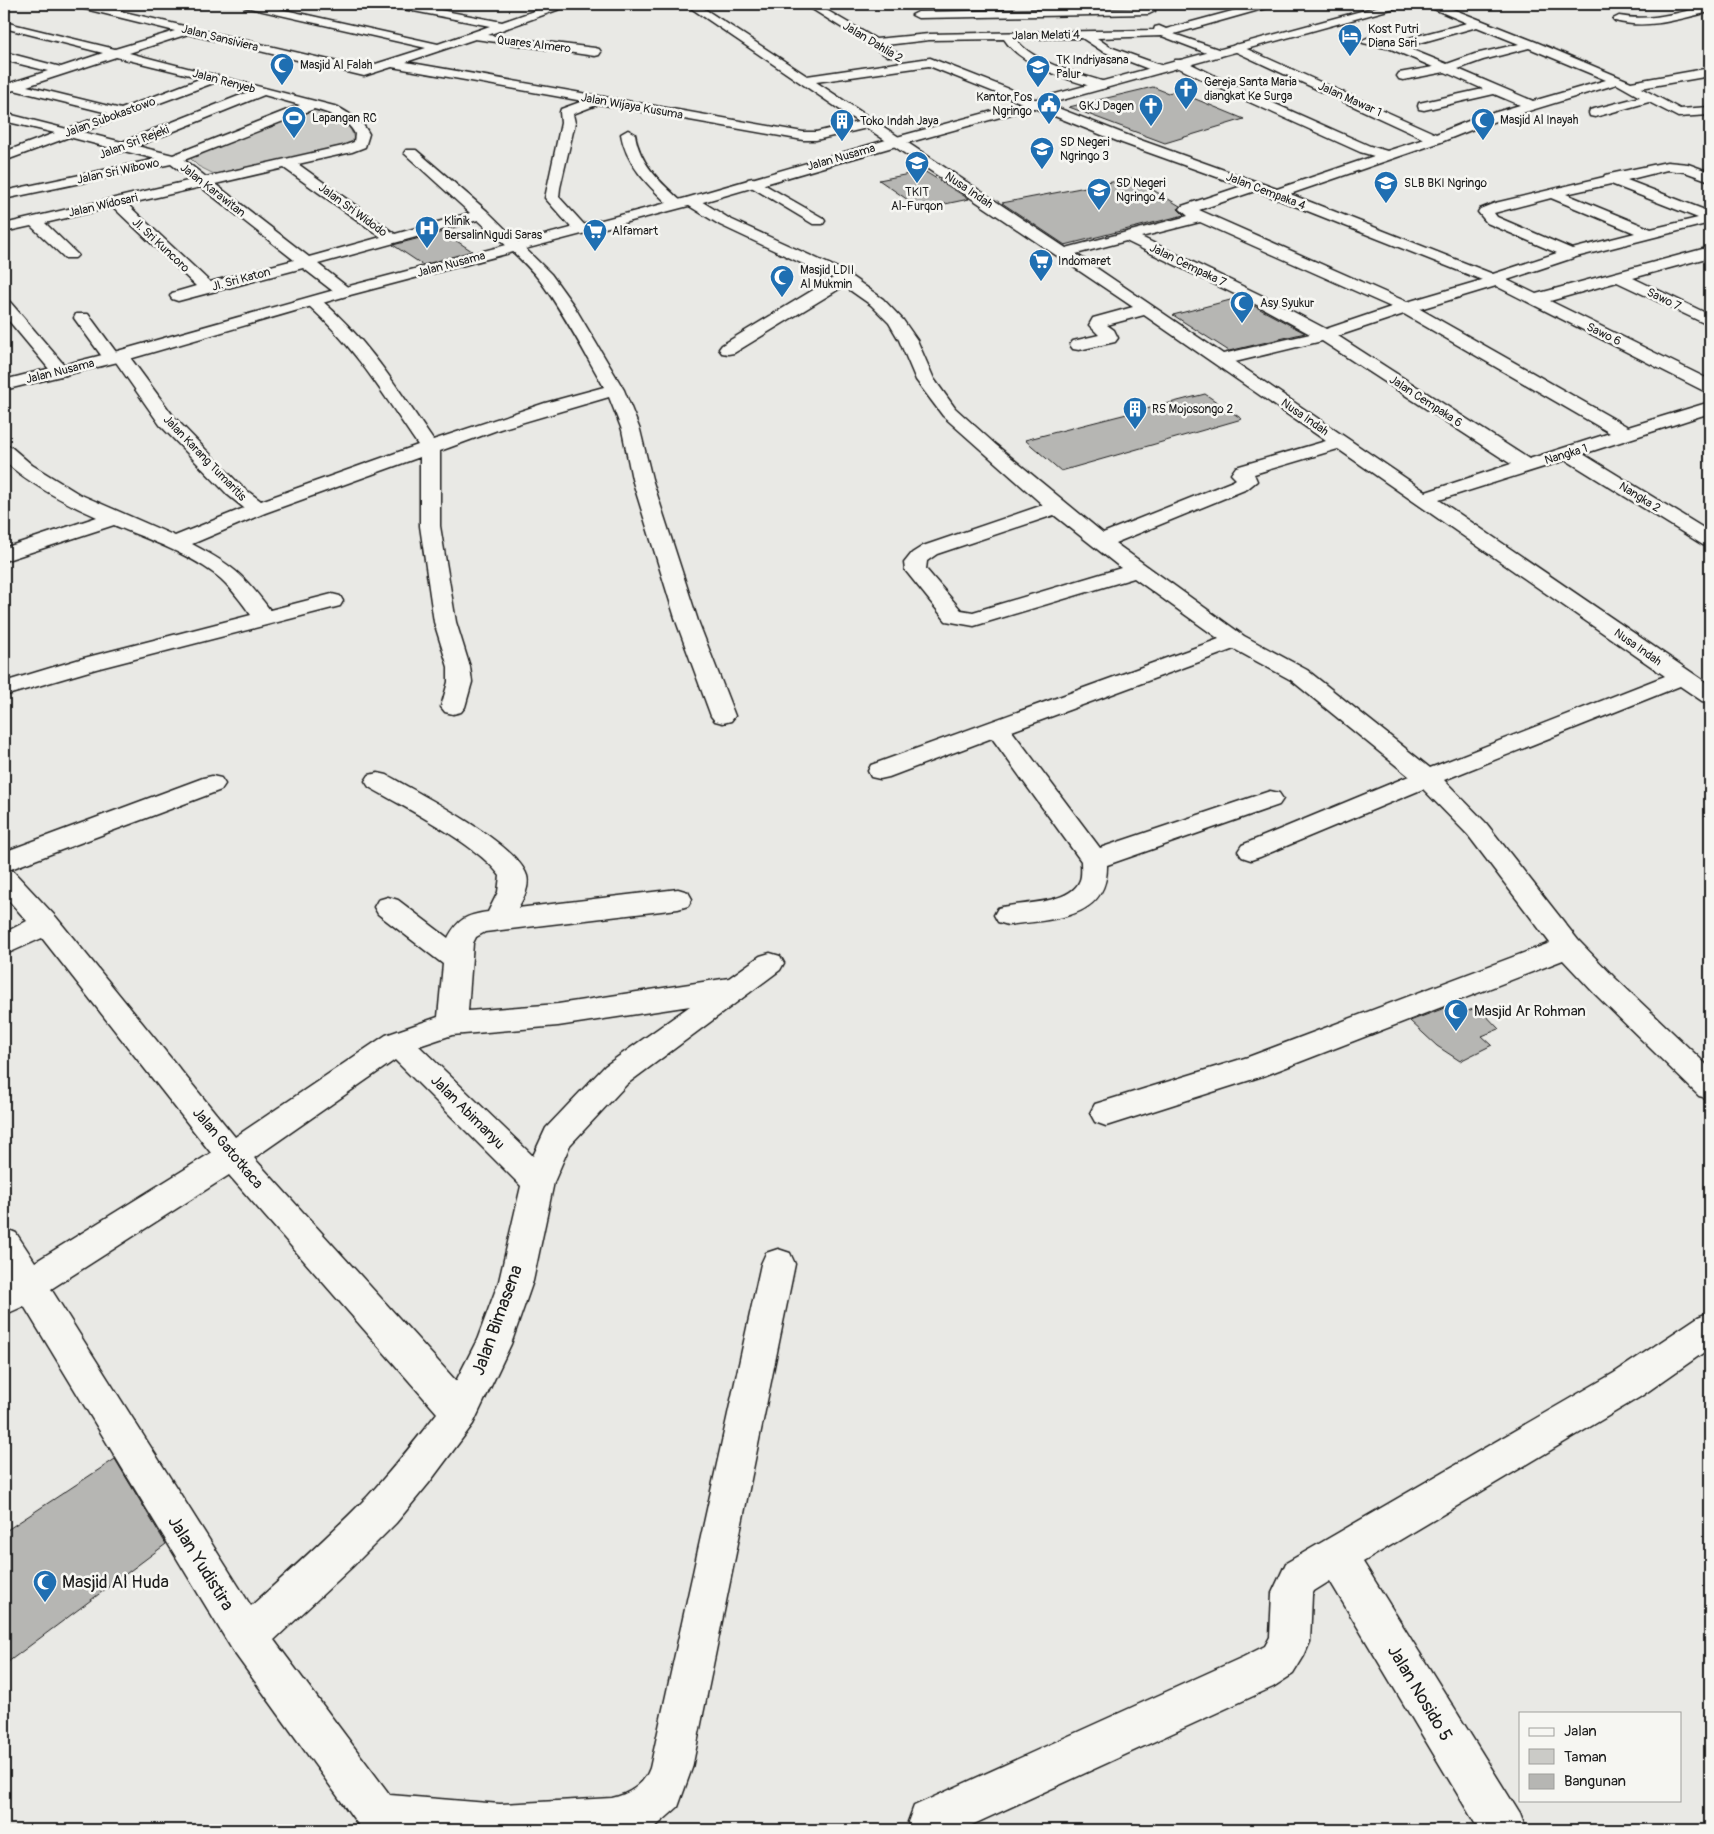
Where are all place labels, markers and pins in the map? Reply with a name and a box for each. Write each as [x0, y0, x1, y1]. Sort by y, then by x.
place label: Kost Putri Diana Sari [1368, 22, 1418, 51]
hotel icon: Kost Putri Diana Sari [1337, 23, 1363, 57]
mosque icon: Masjid Al Falah [269, 52, 295, 86]
place label: TK Indriyasana Palur [1056, 53, 1129, 82]
school or university icon: TK Indriyasana Palur [1025, 54, 1051, 88]
place label: Masjid Al Falah [300, 58, 373, 73]
place label: Gereja Santa Maria diangkat Ke Surga [1204, 75, 1297, 104]
church icon: Gereja Santa Maria diangkat Ke Surga [1173, 76, 1199, 110]
place label: Kantor Pos Ngringo [976, 90, 1033, 119]
public building icon: Kantor Pos Ngringo [1036, 91, 1062, 125]
church icon: GKJ Dagen [1138, 93, 1164, 127]
place label: GKJ Dagen [1079, 99, 1134, 114]
sports icon: Lapangan RC [281, 105, 307, 139]
mosque icon: Masjid Al Inayah [1470, 107, 1496, 141]
building icon: Toko Indah Jaya [829, 108, 855, 142]
place label: Lapangan RC [312, 111, 377, 126]
place label: Masjid Al Inayah [1500, 113, 1579, 128]
place label: Toko Indah Jaya [860, 114, 939, 129]
place label: SD Negeri Ngringo 3 [1060, 135, 1110, 164]
school or university icon: SD Negeri Ngringo 3 [1029, 136, 1055, 170]
school or university icon: TKIT Al-Furqon [904, 150, 930, 184]
school or university icon: SLB BKI Ngringo [1373, 170, 1399, 204]
place label: SD Negeri Ngringo 4 [1116, 176, 1166, 205]
place label: SLB BKI Ngringo [1404, 176, 1487, 191]
school or university icon: SD Negeri Ngringo 4 [1086, 177, 1112, 211]
place label: TKIT Al-Furqon [891, 185, 943, 214]
place label: Klinik BersalinNgudi Saras [444, 214, 543, 243]
hospital icon: Klinik BersalinNgudi Saras [414, 215, 440, 249]
supermarket icon: Alfamart [582, 218, 608, 252]
place label: Alfamart [612, 224, 658, 239]
supermarket icon: Indomaret [1028, 248, 1054, 282]
place label: Indomaret [1058, 254, 1111, 269]
place label: Masjid LDII Al Mukmin [800, 263, 854, 292]
mosque icon: Masjid LDII Al Mukmin [769, 264, 795, 298]
mosque icon: Asy Syukur [1229, 290, 1255, 324]
place label: Asy Syukur [1260, 296, 1315, 311]
building icon: RS Mojosongo 2 [1122, 396, 1148, 430]
place label: RS Mojosongo 2 [1152, 402, 1233, 417]
mosque icon: Masjid Ar Rohman [1443, 998, 1469, 1032]
place label: Masjid Ar Rohman [1474, 1002, 1586, 1021]
mosque icon: Masjid Al Huda [32, 1569, 58, 1603]
place label: Masjid Al Huda [62, 1571, 169, 1594]

